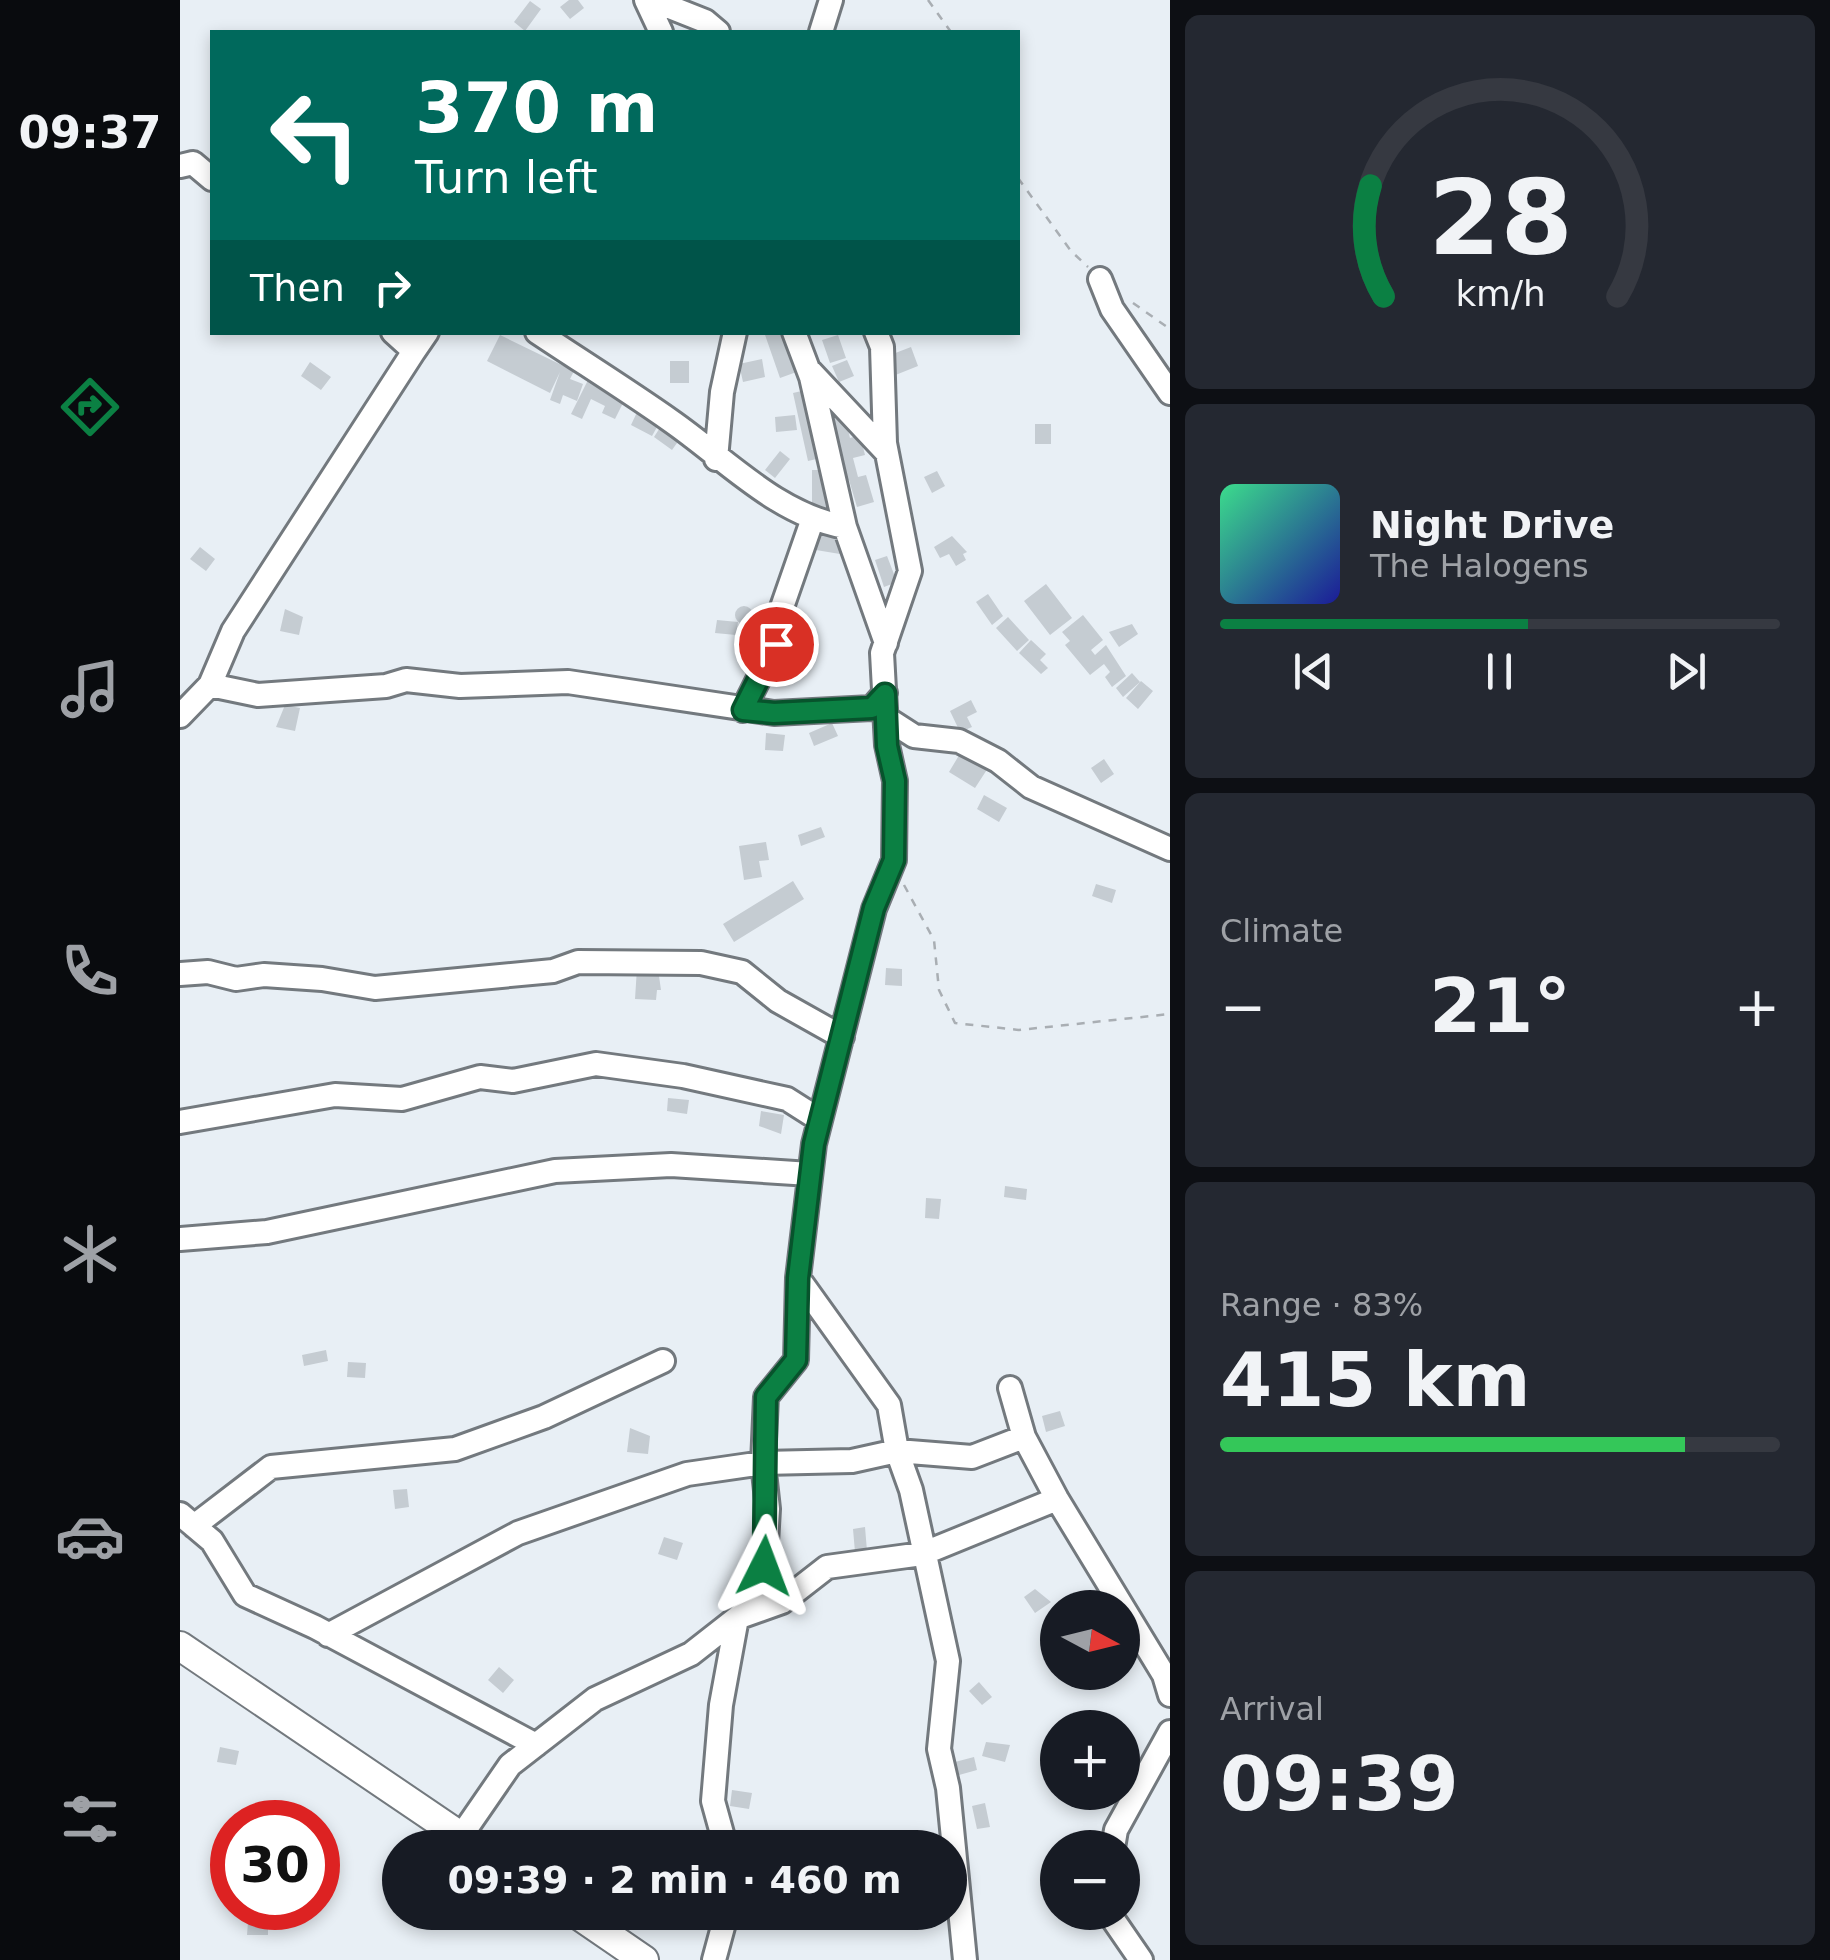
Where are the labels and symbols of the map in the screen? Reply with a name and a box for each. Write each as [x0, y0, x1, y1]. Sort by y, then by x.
pin [734, 602, 819, 687]
position arrow [712, 1514, 816, 1618]
north arrow [1040, 1590, 1140, 1690]
speed limit sign: 30 [210, 1800, 340, 1930]

